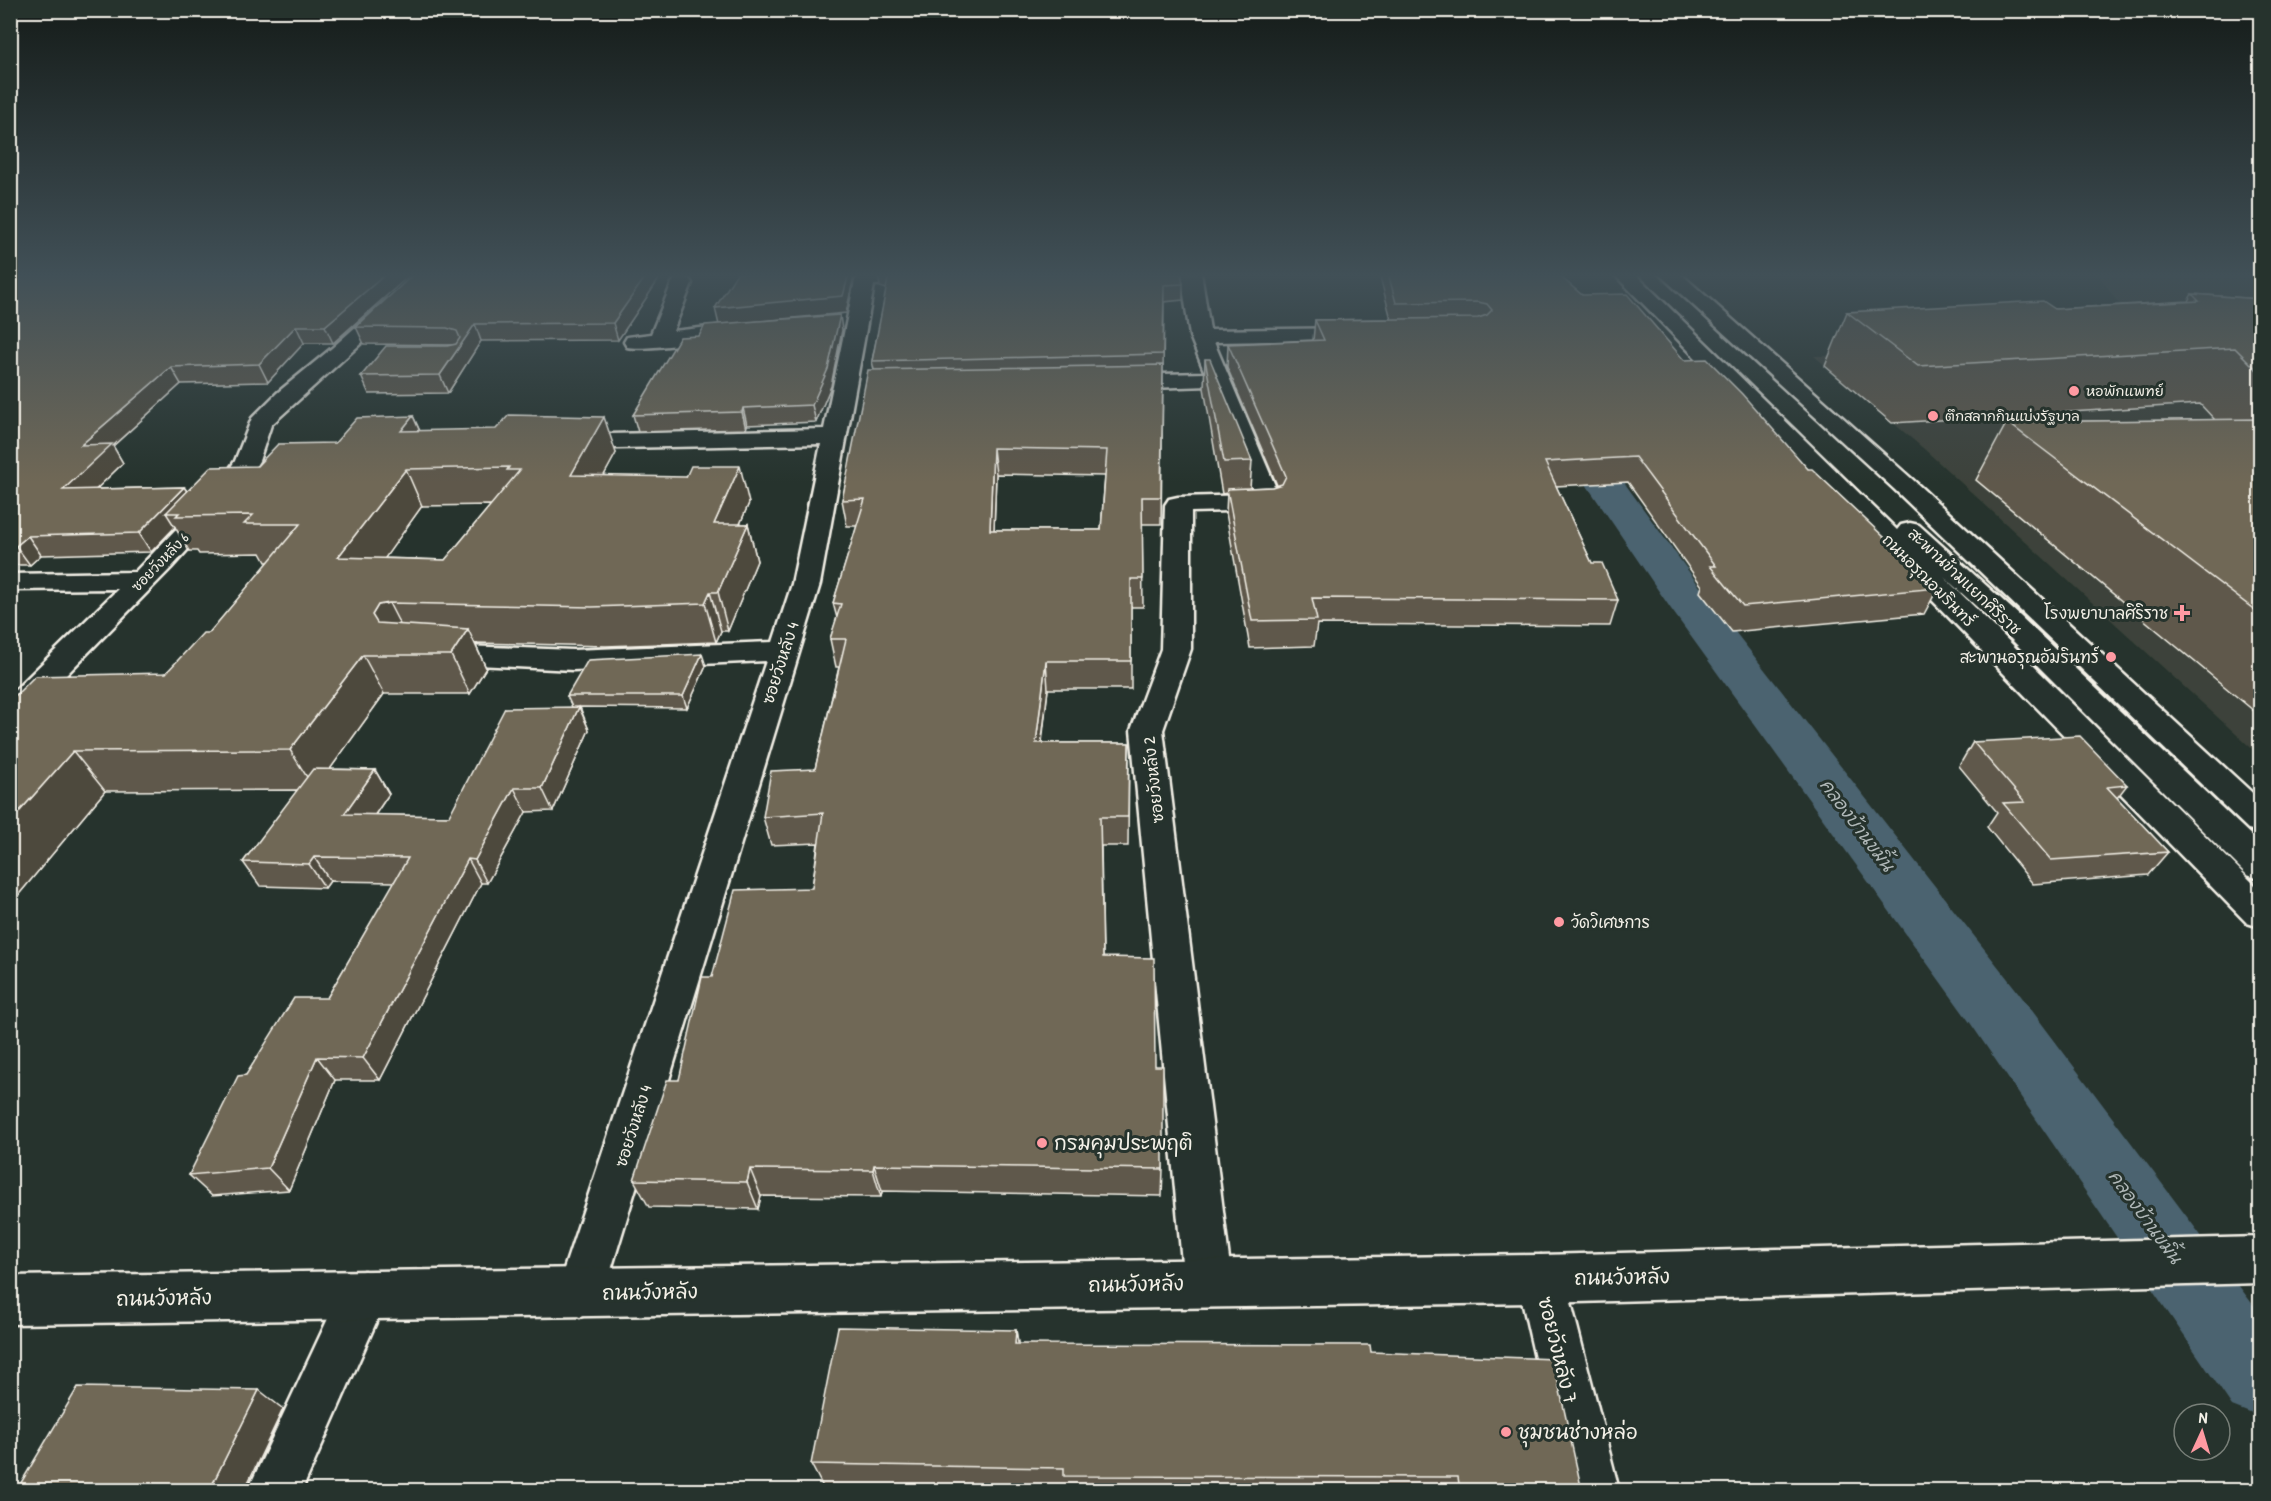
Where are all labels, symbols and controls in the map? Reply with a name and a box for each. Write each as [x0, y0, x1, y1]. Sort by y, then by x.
place label: หอพักแพทย์ [2086, 381, 2164, 400]
marker: หอพักแพทย์ [2067, 384, 2081, 398]
place label: ตึกสลากกินแบ่งรัฐบาล [1945, 406, 2080, 425]
marker: ตึกสลากกินแบ่งรัฐบาล [1926, 409, 1940, 423]
street label: สะพานข้ามแยกศิริราช [1903, 523, 2027, 639]
street label: ซอยวังหลัง 6 [127, 528, 193, 595]
street label: ถนนอรุณอมรินทร์ [1876, 529, 1981, 633]
place label: โรงพยาบาลศิริราช [2044, 602, 2168, 624]
marker: โรงพยาบาลศิริราช [2173, 604, 2191, 622]
street label: ซอยวังหลัง 4 [756, 619, 804, 707]
place label: สะพานอรุณอัมรินทร์ [1960, 646, 2100, 670]
marker: สะพานอรุณอัมรินทร์ [2104, 650, 2118, 664]
street label: ซอยวังหลัง 2 [1137, 735, 1168, 824]
water label: คลองบ้านขมิ้น [1814, 771, 1904, 877]
place label: วัดวิเศษการ [1571, 911, 1650, 933]
marker: วัดวิเศษการ [1552, 915, 1566, 929]
street label: ซอยวังหลัง 4 [609, 1082, 657, 1170]
place label: กรมคุมประพฤติ [1054, 1129, 1193, 1159]
marker: กรมคุมประพฤติ [1035, 1136, 1049, 1150]
water label: คลองบ้านขมิ้น [2103, 1163, 2191, 1269]
street label: ถนนวังหลัง [1574, 1262, 1670, 1291]
street label: ถนนวังหลัง [1088, 1269, 1184, 1298]
street label: ถนนวังหลัง [602, 1277, 698, 1306]
street label: ถนนวังหลัง [116, 1283, 212, 1312]
street label: ซอยวังหลัง 7 [1532, 1294, 1585, 1406]
north arrow [2172, 1402, 2232, 1462]
text: N [2198, 1406, 2209, 1428]
place label: ชุมชนช่างหล่อ [1518, 1418, 1638, 1448]
marker: ชุมชนช่างหล่อ [1499, 1425, 1513, 1439]

